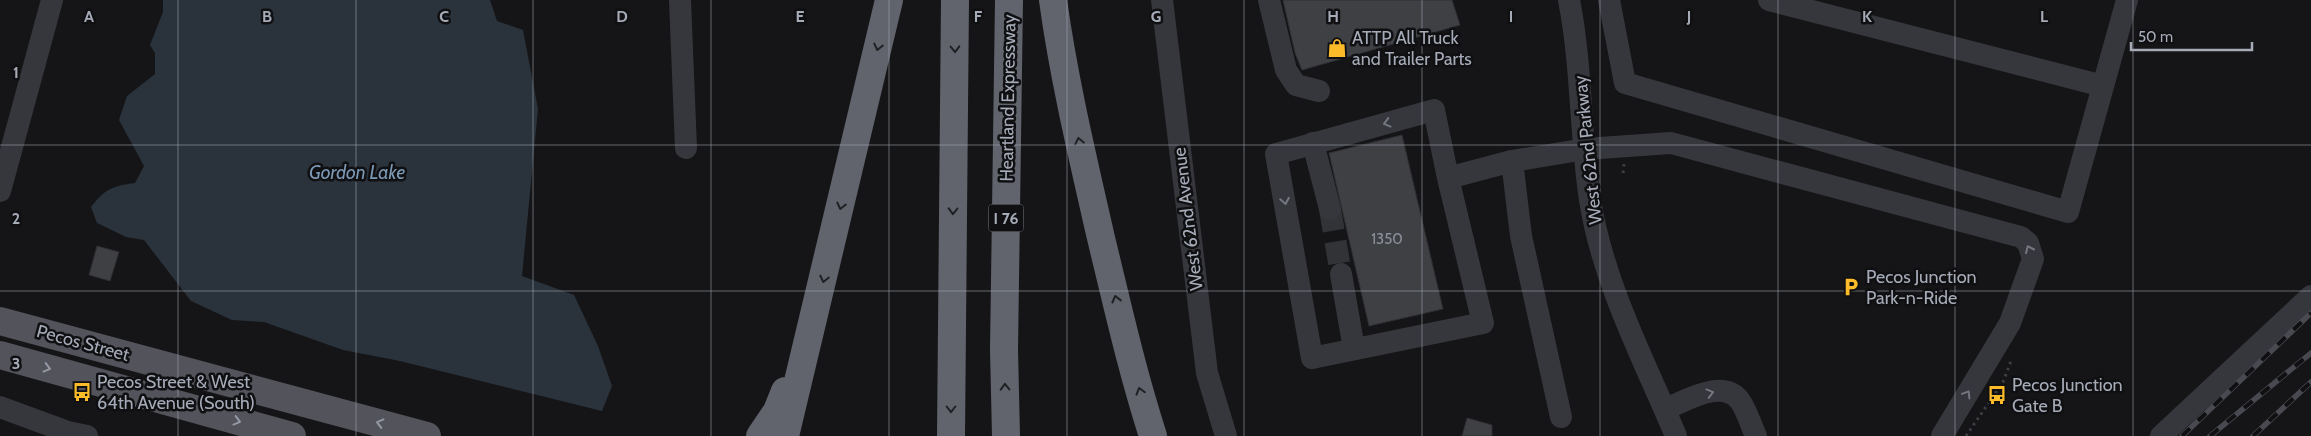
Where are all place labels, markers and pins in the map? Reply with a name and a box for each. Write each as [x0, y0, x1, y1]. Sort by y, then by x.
place label: ATTP All Truck and Trailer Parts [1352, 27, 1472, 70]
shop icon: ATTP All Truck and Trailer Parts [1326, 37, 1348, 59]
place label: Pecos Junction Park-n-Ride [1866, 266, 1977, 309]
parking icon: Pecos Junction Park-n-Ride [1840, 276, 1862, 298]
place label: Pecos Street & West 64th Avenue (South) [97, 371, 255, 414]
place label: Pecos Junction Gate B [2012, 374, 2123, 417]
bus stop icon: Pecos Street & West 64th Avenue (South) [71, 381, 93, 403]
bus stop icon: Pecos Junction Gate B [1986, 384, 2008, 406]

